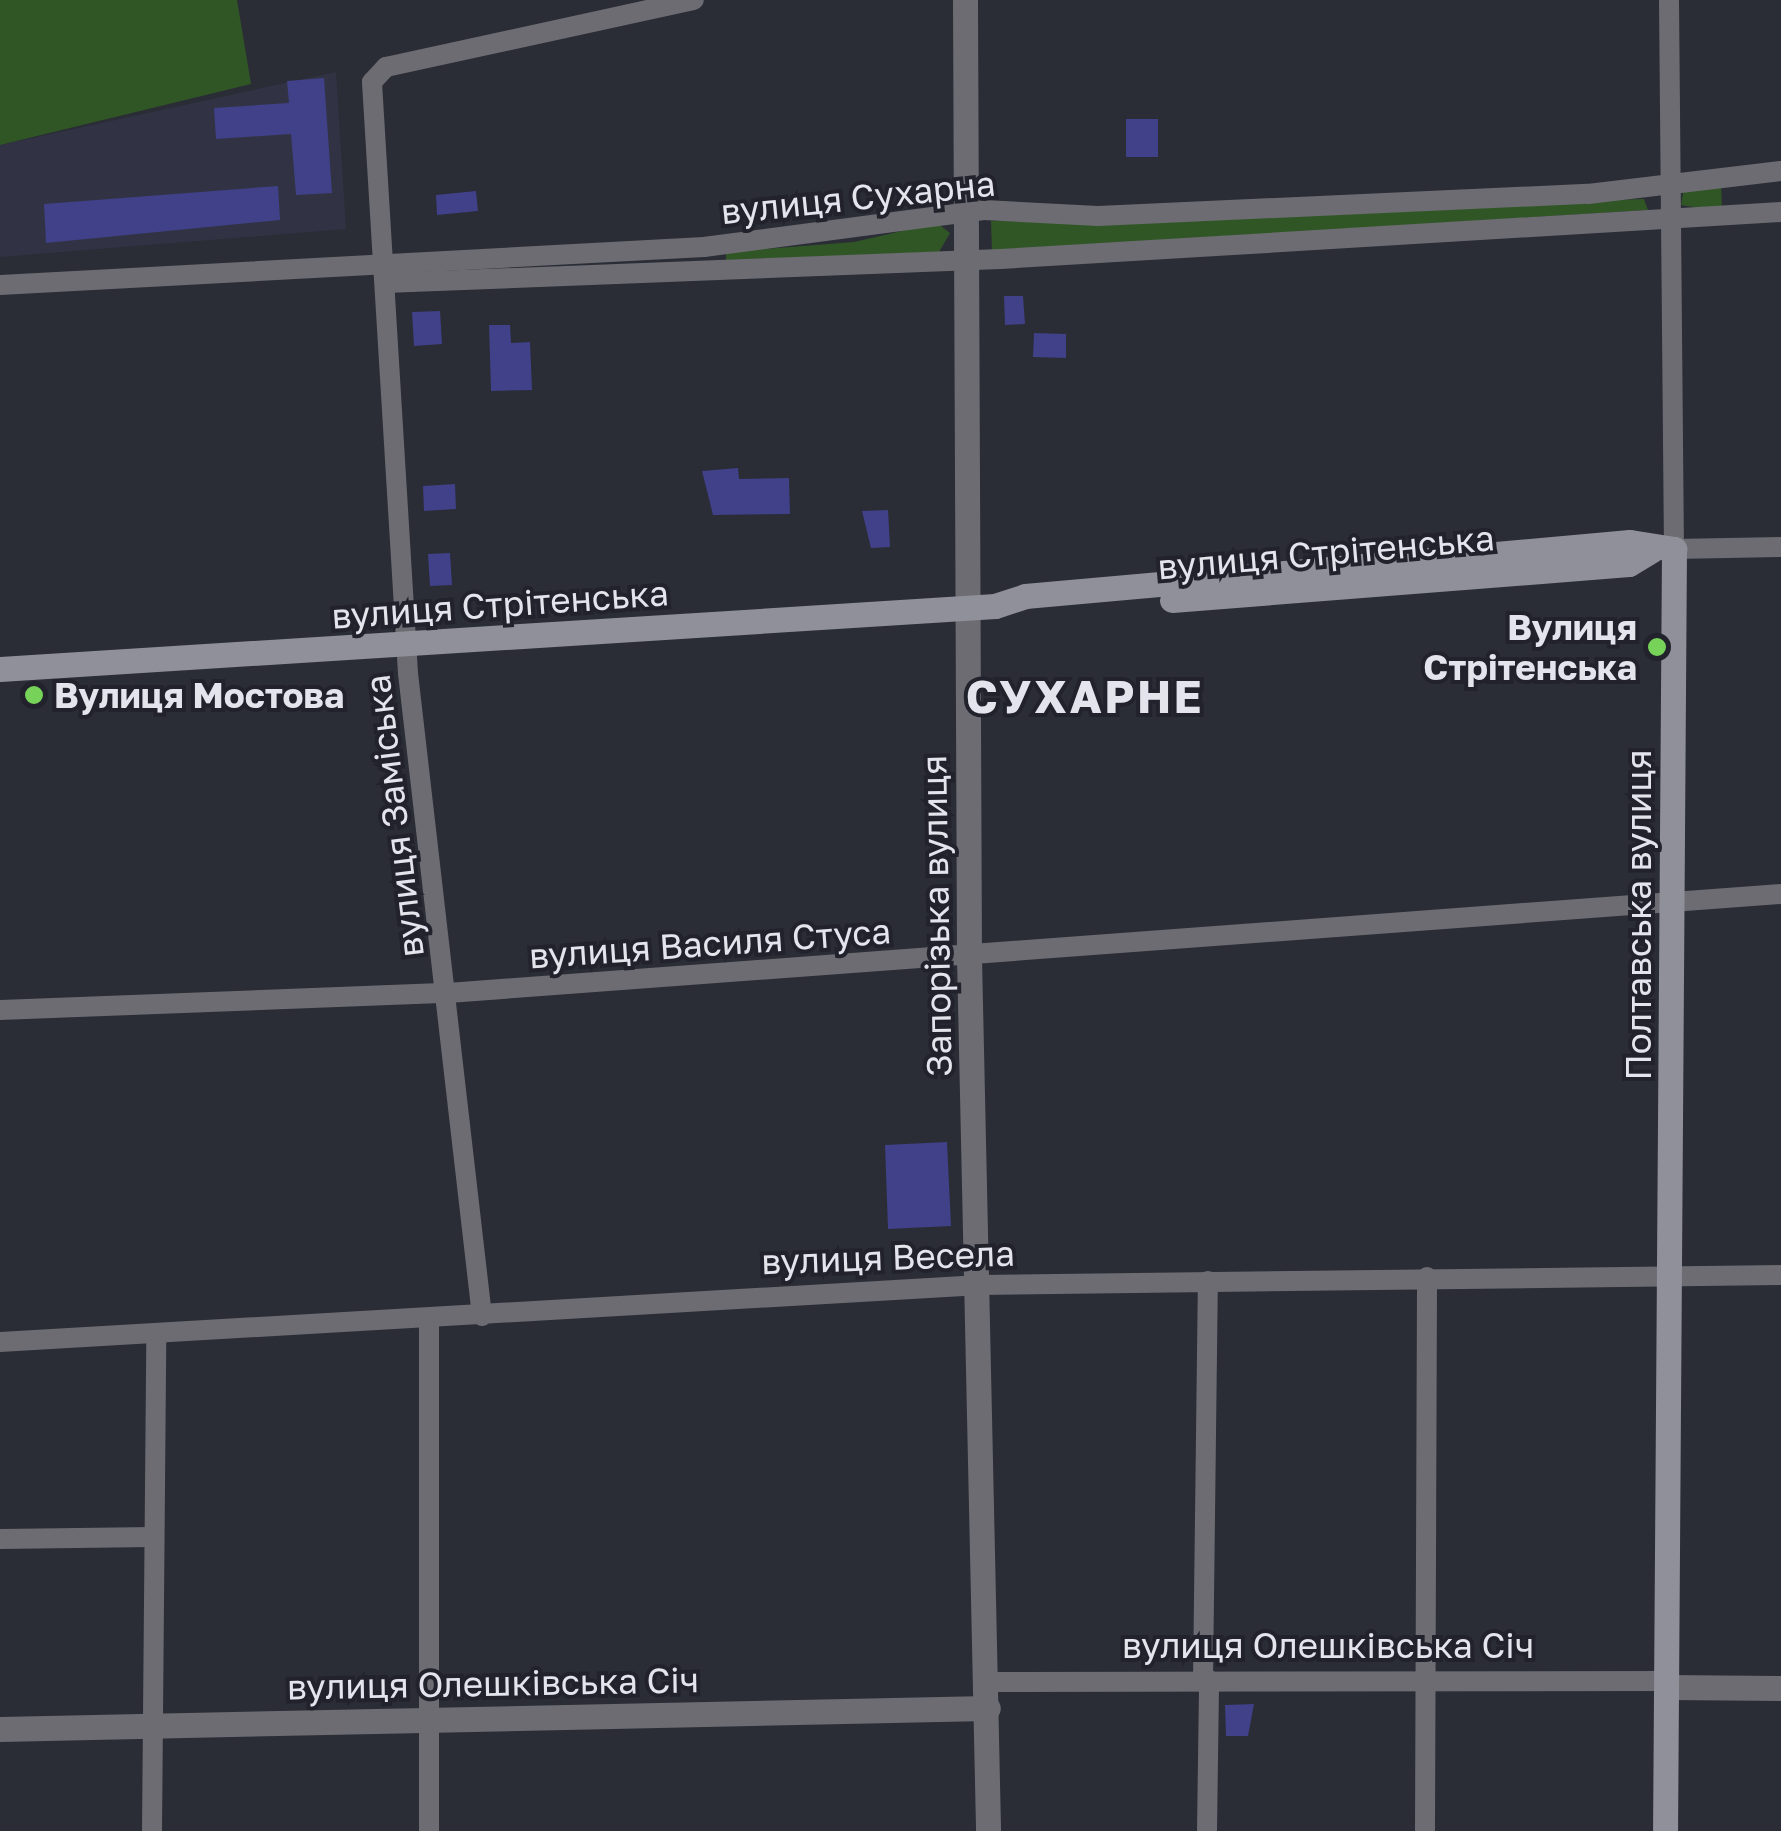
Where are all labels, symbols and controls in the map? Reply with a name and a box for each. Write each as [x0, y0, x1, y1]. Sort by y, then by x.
street label: вулиця Сухарна [719, 162, 997, 232]
street label: вулиця Стрітенська [1156, 516, 1496, 588]
street label: вулиця Стрітенська [330, 571, 670, 637]
place label: Вулиця Стрітенська [1423, 606, 1637, 688]
marker: Вулиця Стрітенська [1646, 636, 1668, 658]
district label: СУХАРНЕ [966, 670, 1204, 724]
street label: вулиця Заміська [356, 672, 432, 960]
place label: Вулиця Мостова [54, 674, 344, 716]
marker: Вулиця Мостова [23, 684, 45, 706]
street label: Полтавська вулиця [1617, 750, 1659, 1080]
street label: Запорізька вулиця [912, 755, 960, 1077]
street label: вулиця Василя Стуса [528, 909, 892, 977]
street label: вулиця Весела [761, 1232, 1015, 1282]
street label: вулиця Олешківська Січ [1122, 1624, 1534, 1666]
street label: вулиця Олешківська Січ [287, 1658, 699, 1708]

